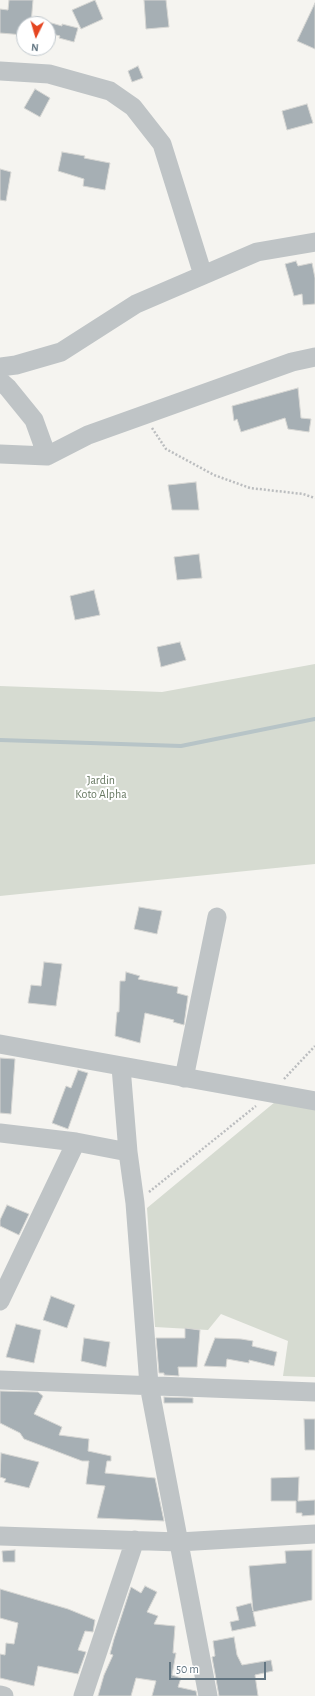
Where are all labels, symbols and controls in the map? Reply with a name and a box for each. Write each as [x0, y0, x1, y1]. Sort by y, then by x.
north arrow [16, 16, 56, 56]
text: N [31, 42, 39, 53]
park label: Jardin Koto Alpha [75, 773, 127, 801]
scale bar [171, 1654, 268, 1680]
text: 50 m [176, 1663, 199, 1675]

